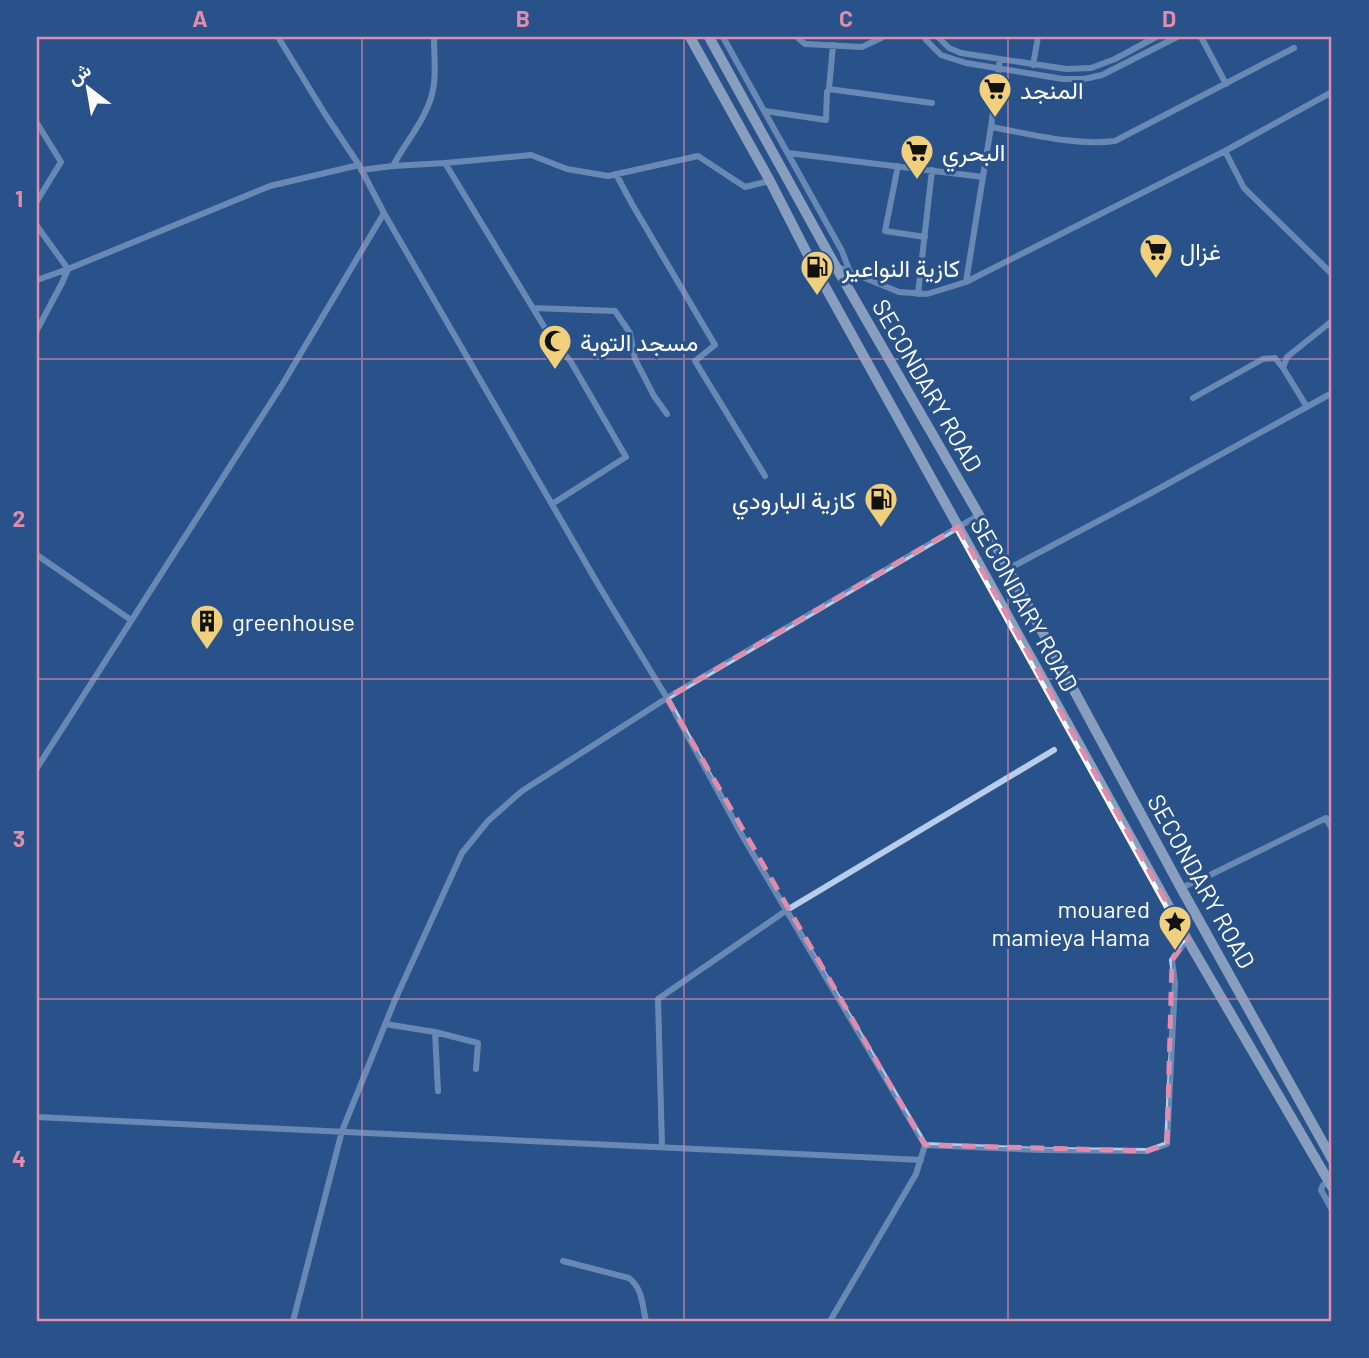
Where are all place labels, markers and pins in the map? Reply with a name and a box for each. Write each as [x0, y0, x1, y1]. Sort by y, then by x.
supermarket icon: المنجد [976, 70, 1014, 119]
place label: المنجد [1020, 75, 1083, 105]
supermarket icon: البحري [898, 132, 936, 181]
place label: البحري [942, 137, 1005, 172]
supermarket icon: غزال [1137, 231, 1175, 280]
place label: غزال [1180, 236, 1221, 267]
fuel station icon: كازية النواعير [798, 248, 836, 297]
place label: كازية النواعير [841, 253, 960, 284]
mosque icon: مسجد التوبة [536, 322, 574, 371]
place label: مسجد التوبة [580, 327, 698, 358]
fuel station icon: كازية البارودي [862, 480, 900, 529]
place label: كازية البارودي [732, 485, 856, 520]
building icon: greenhouse [188, 602, 226, 651]
place label: greenhouse [232, 607, 355, 636]
place label: mouared mamieya Hama [992, 894, 1150, 951]
place icon: mouared mamieya Hama [1156, 903, 1194, 952]

